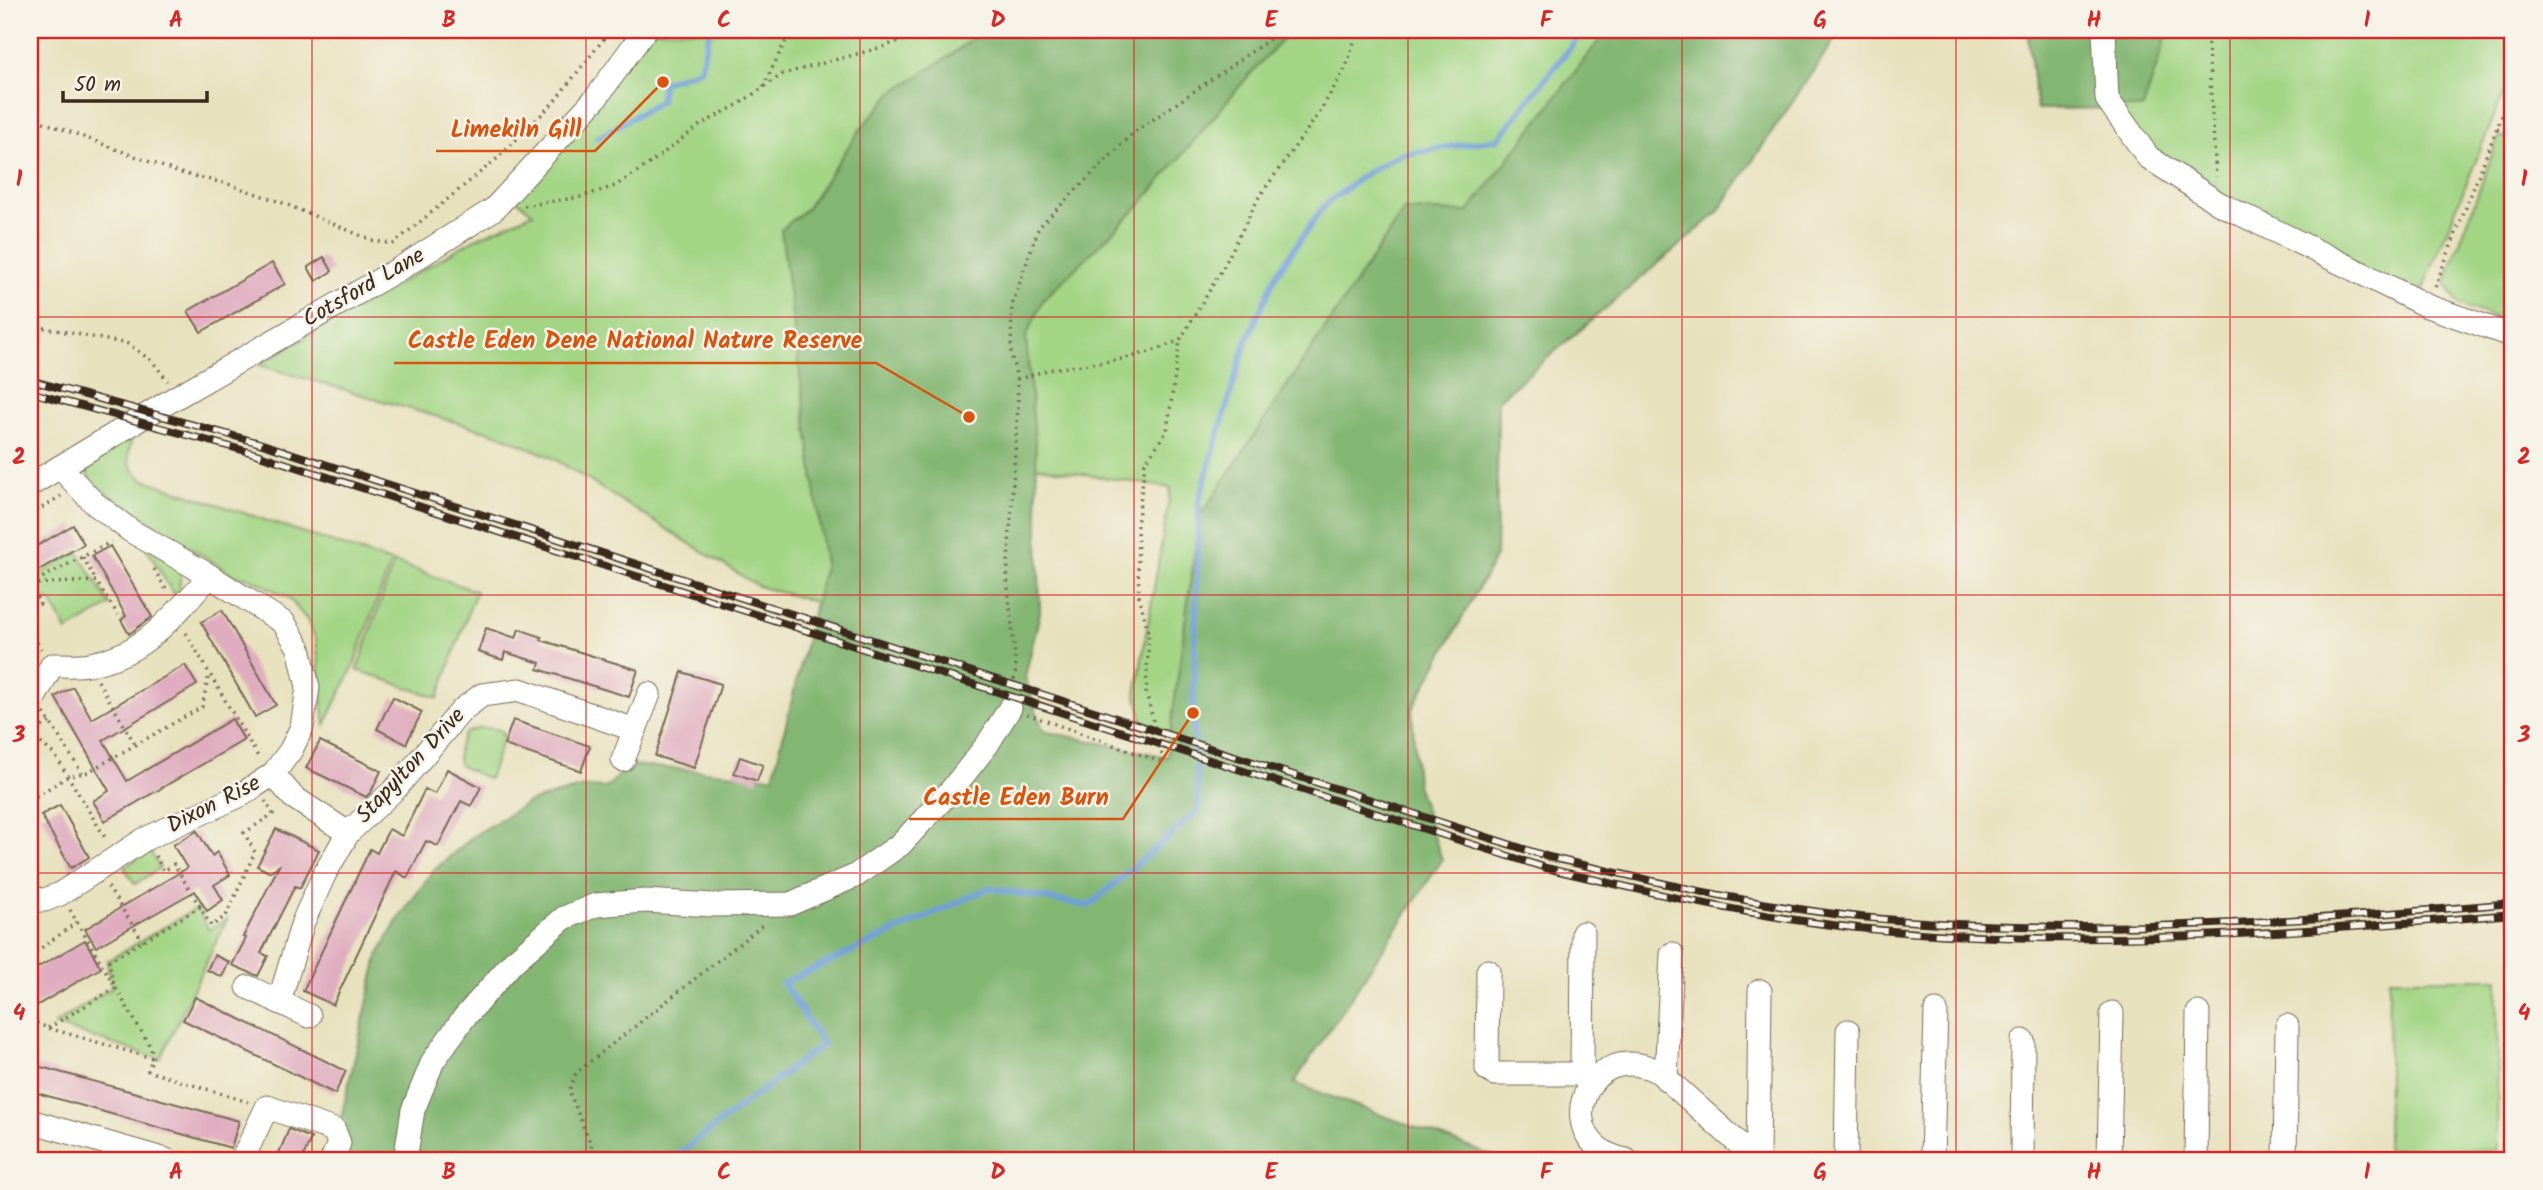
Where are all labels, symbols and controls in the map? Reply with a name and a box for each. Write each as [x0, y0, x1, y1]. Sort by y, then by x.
text: A [169, 3, 183, 39]
text: B [442, 3, 456, 39]
text: C [717, 3, 731, 39]
text: D [990, 3, 1006, 39]
text: E [1265, 3, 1279, 39]
text: F [1540, 3, 1554, 39]
text: G [1813, 3, 1827, 39]
text: H [2087, 3, 2102, 39]
text: I [2363, 3, 2371, 39]
scale bar [63, 60, 206, 104]
text: 50 m [74, 69, 121, 102]
callout: Limekiln Gill [436, 106, 595, 151]
text: Limekiln Gill [450, 111, 582, 150]
text: 1 [16, 162, 23, 198]
text: 1 [2521, 162, 2528, 198]
street label: Cotsford Lane [296, 238, 432, 338]
callout: Castle Eden Dene National Nature Reserve [394, 318, 876, 363]
text: Castle Eden Dene National Nature Reserve [408, 322, 862, 361]
text: 2 [12, 440, 26, 476]
text: 2 [2517, 440, 2531, 476]
street label: Stapylton Drive [347, 700, 475, 832]
text: 3 [12, 718, 26, 754]
text: 3 [2517, 718, 2531, 754]
street label: Dixon Rise [161, 766, 267, 844]
callout: Castle Eden Burn [909, 774, 1123, 819]
text: Castle Eden Burn [923, 779, 1109, 818]
text: 4 [13, 996, 26, 1032]
text: 4 [2518, 996, 2531, 1032]
text: A [169, 1155, 183, 1190]
text: B [442, 1155, 456, 1190]
text: C [717, 1155, 731, 1190]
text: D [990, 1155, 1006, 1190]
text: E [1265, 1155, 1279, 1190]
text: F [1540, 1155, 1554, 1190]
text: G [1813, 1155, 1827, 1190]
text: H [2087, 1155, 2102, 1190]
text: I [2363, 1155, 2371, 1190]

